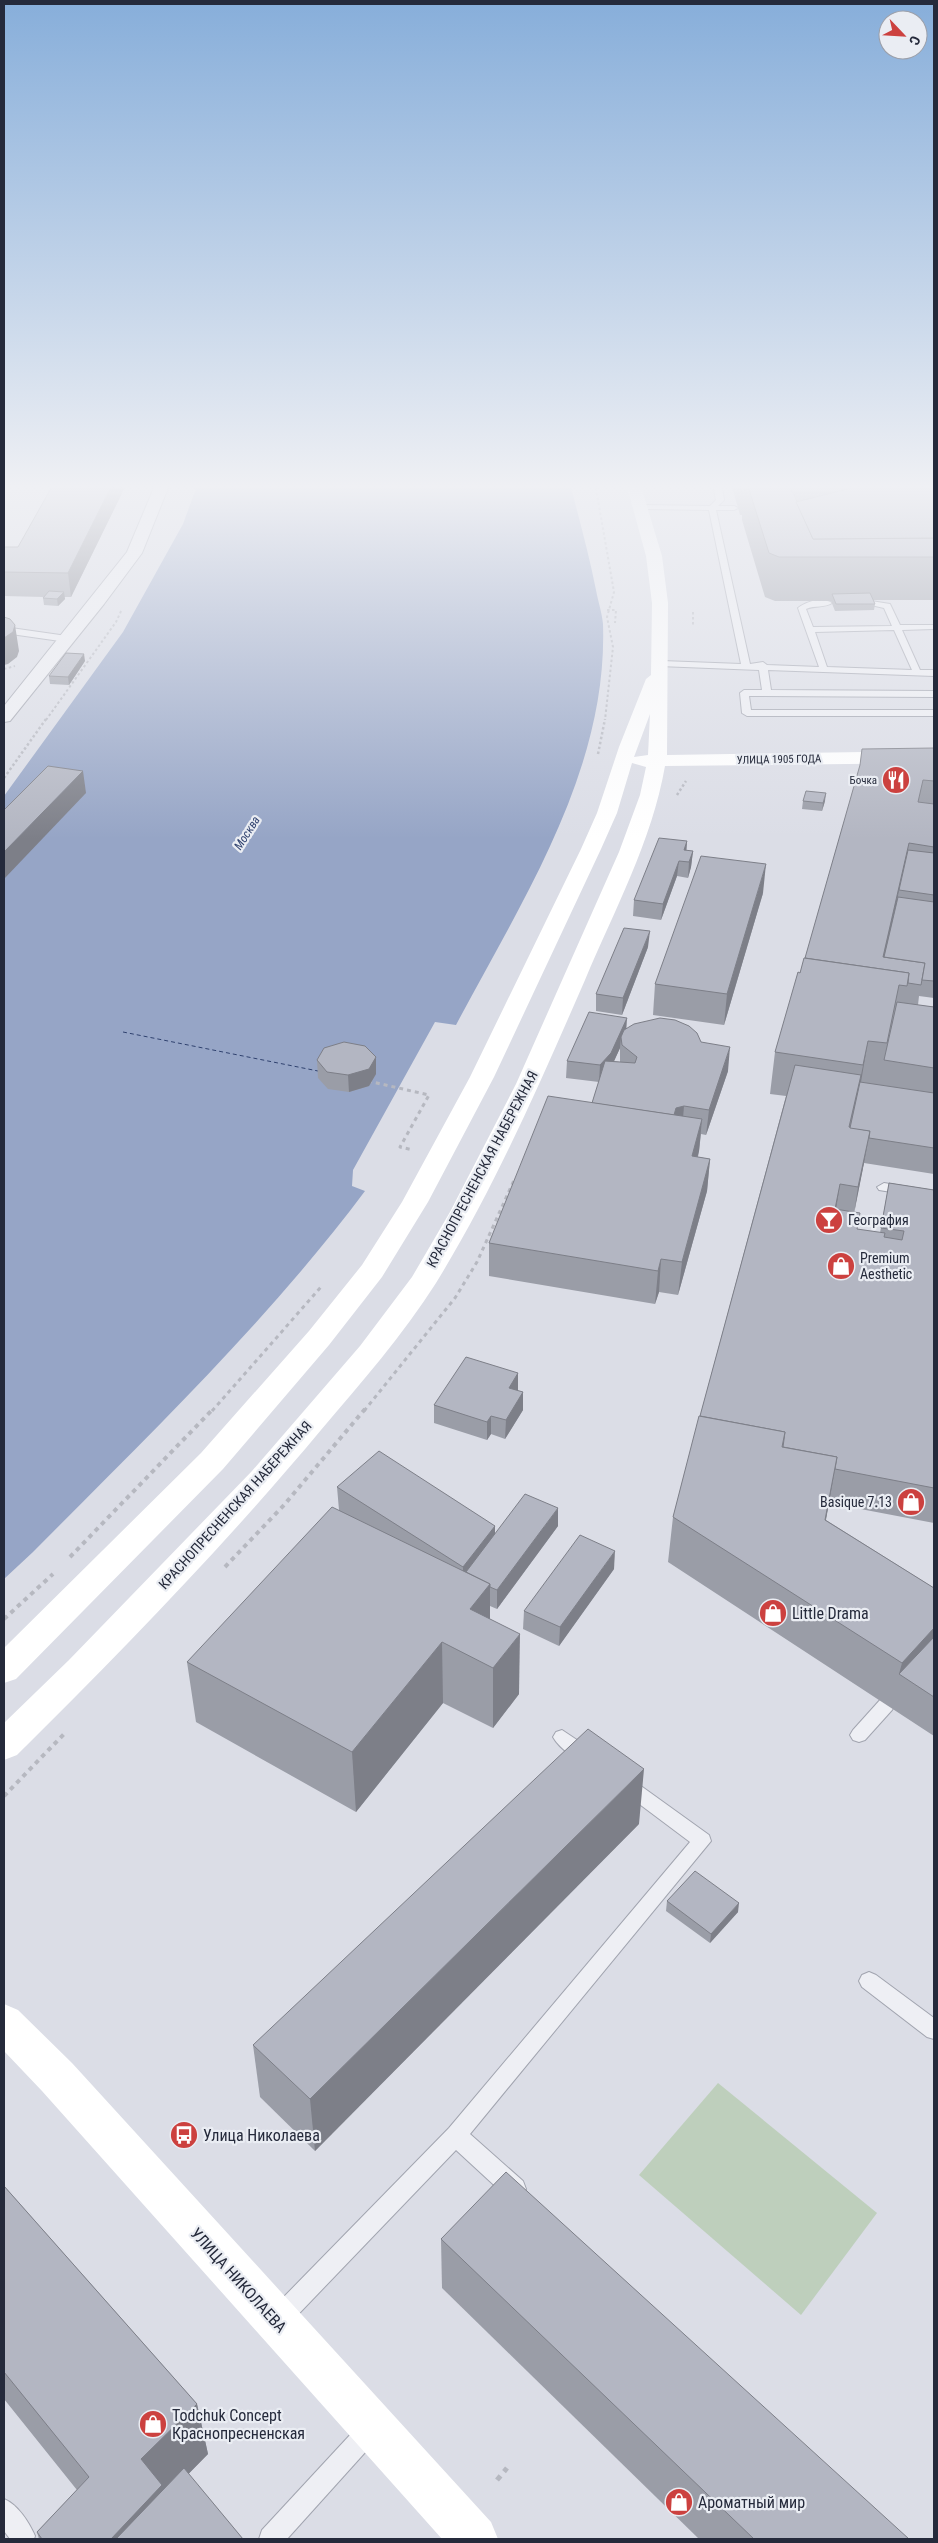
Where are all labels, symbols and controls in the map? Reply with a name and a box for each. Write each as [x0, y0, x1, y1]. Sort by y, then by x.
north arrow [878, 10, 928, 60]
text: С [906, 33, 924, 48]
street label: УЛИЦА 1905 ГОДА [737, 752, 822, 767]
restaurant icon: Бочка [881, 765, 911, 795]
place label: Бочка [850, 774, 877, 787]
water label: Москва [231, 814, 263, 852]
street label: КРАСНОПРЕСНЕНСКАЯ НАБЕРЕЖНАЯ [423, 1068, 541, 1270]
bar icon: География [814, 1205, 844, 1235]
place label: География [848, 1212, 909, 1228]
place label: Premium Aesthetic [860, 1250, 912, 1282]
shop icon: Premium Aesthetic [826, 1251, 856, 1281]
street label: КРАСНОПРЕСНЕНСКАЯ НАБЕРЕЖНАЯ [155, 1418, 315, 1592]
shop icon: Basique 7.13 [896, 1487, 926, 1517]
place label: Basique 7.13 [820, 1494, 892, 1510]
shop icon: Little Drama [758, 1598, 788, 1628]
place label: Little Drama [792, 1604, 869, 1623]
bus stop icon: Улица Николаева [169, 2120, 199, 2150]
place label: Улица Николаева [203, 2126, 320, 2145]
street label: УЛИЦА НИКОЛАЕВА [187, 2224, 291, 2337]
place label: Todchuk Concept Краснопресненская [172, 2406, 305, 2443]
shop icon: Todchuk Concept Краснопресненская [138, 2409, 168, 2439]
shop icon: Ароматный мир [664, 2487, 694, 2517]
place label: Ароматный мир [698, 2493, 805, 2512]

